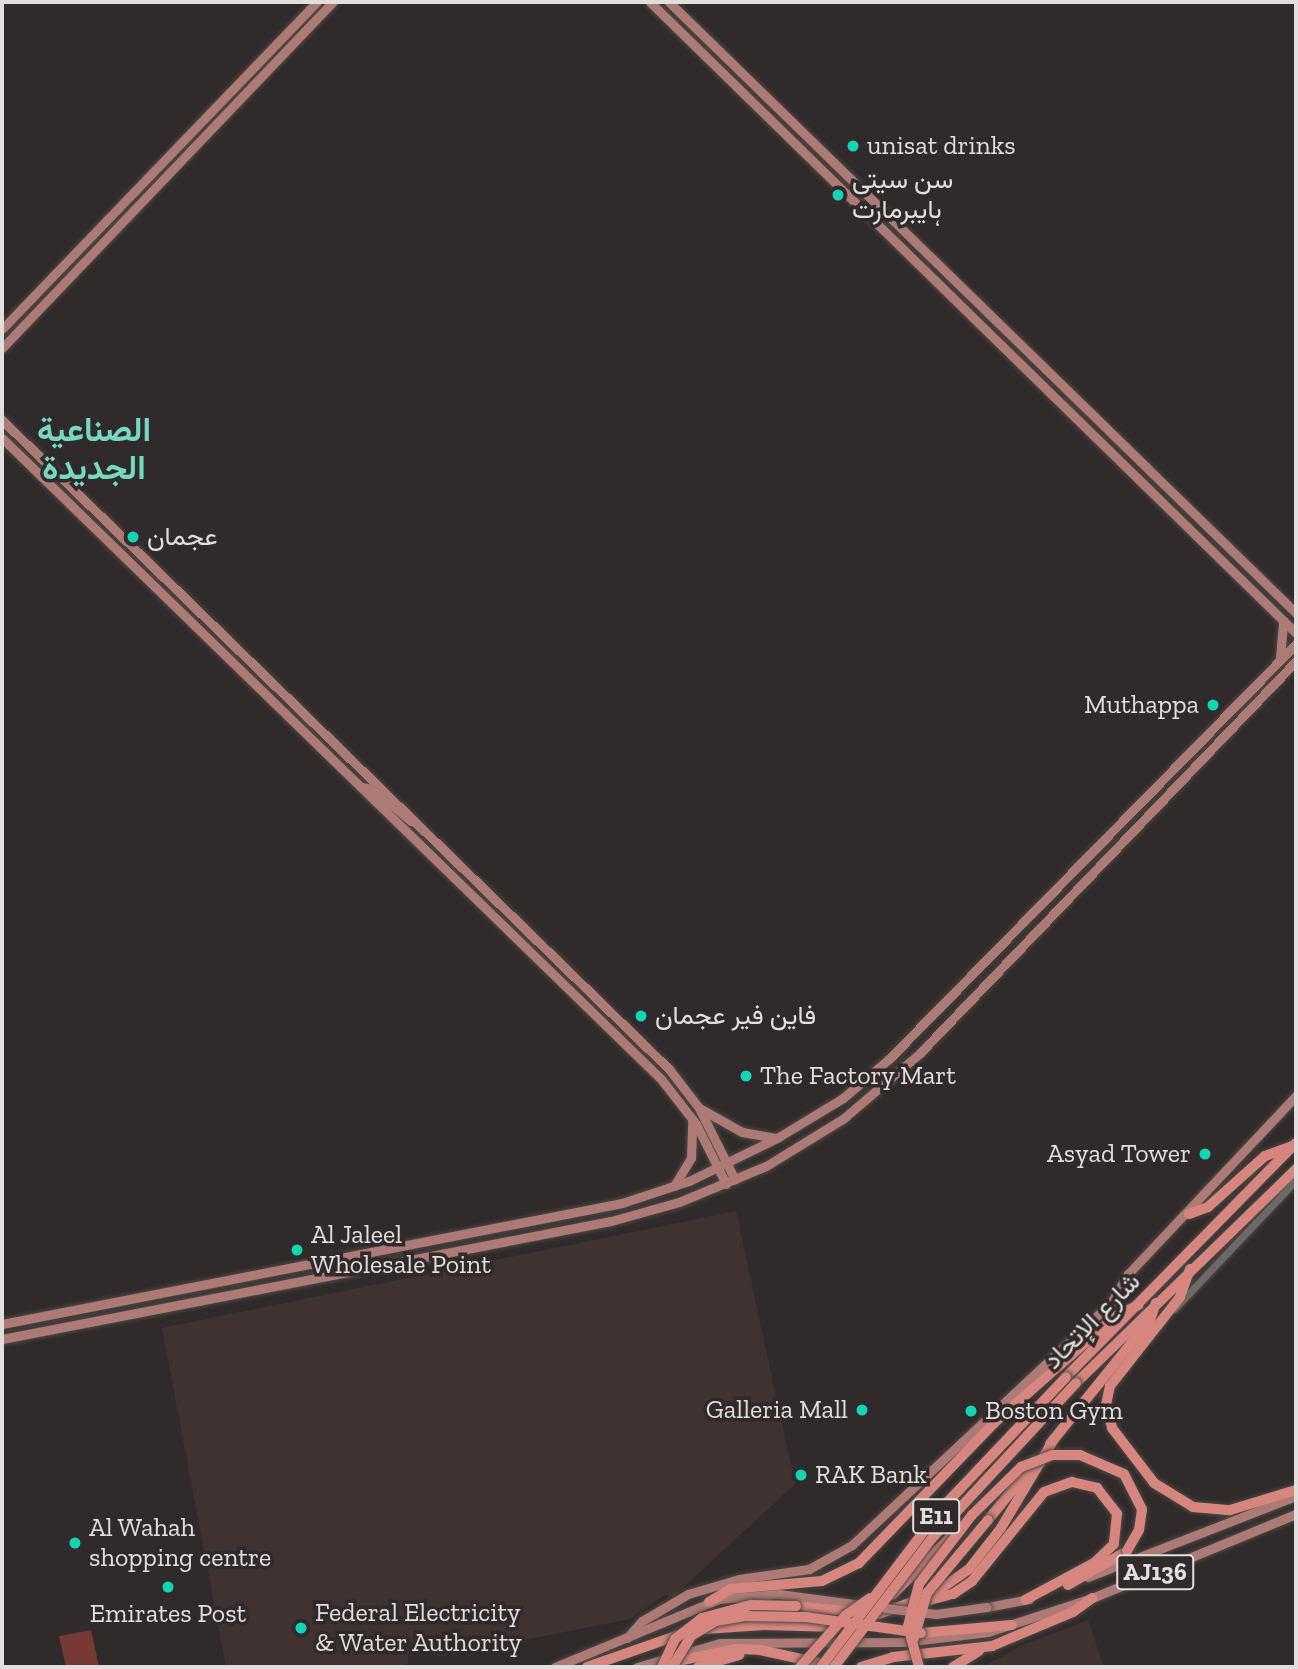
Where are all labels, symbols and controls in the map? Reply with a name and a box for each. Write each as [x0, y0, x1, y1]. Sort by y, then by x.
place label: unisat drinks [867, 130, 1016, 162]
marker: unisat drinks [845, 138, 861, 154]
place label: سن سیتی ہایبرمارت [852, 164, 953, 226]
marker: سن سیتی ہایبرمارت [830, 187, 846, 203]
district label: الصناعية الجديدة [37, 410, 151, 488]
place label: عجمان [147, 521, 218, 553]
marker: عجمان [125, 529, 141, 545]
place label: Muthappa [1084, 689, 1199, 721]
marker: Muthappa [1205, 697, 1221, 713]
place label: فاين فير عجمان [655, 1000, 816, 1032]
marker: فاين فير عجمان [633, 1008, 649, 1024]
place label: The Factory Mart [760, 1060, 956, 1092]
marker: The Factory Mart [738, 1068, 754, 1084]
place label: Asyad Tower [1046, 1138, 1191, 1170]
marker: Asyad Tower [1197, 1146, 1213, 1162]
place label: Al Jaleel Wholesale Point [311, 1219, 491, 1280]
marker: Al Jaleel Wholesale Point [289, 1242, 305, 1258]
street label: شارع الإتحاد [1037, 1266, 1147, 1376]
place label: Galleria Mall [706, 1394, 848, 1426]
place label: Boston Gym [985, 1395, 1123, 1427]
marker: Galleria Mall [854, 1402, 870, 1418]
marker: Boston Gym [963, 1403, 979, 1419]
place label: RAK Bank [815, 1459, 927, 1491]
marker: RAK Bank [793, 1467, 809, 1483]
road number: E11 [912, 1496, 960, 1536]
place label: Al Wahah shopping centre [89, 1512, 271, 1574]
marker: Al Wahah shopping centre [67, 1535, 83, 1551]
road number: AJ136 [1115, 1552, 1195, 1592]
marker: Emirates Post [160, 1579, 176, 1595]
place label: Federal Electricity & Water Authority [315, 1597, 524, 1658]
place label: Emirates Post [90, 1598, 246, 1630]
marker: Federal Electricity & Water Authority [293, 1620, 309, 1636]

